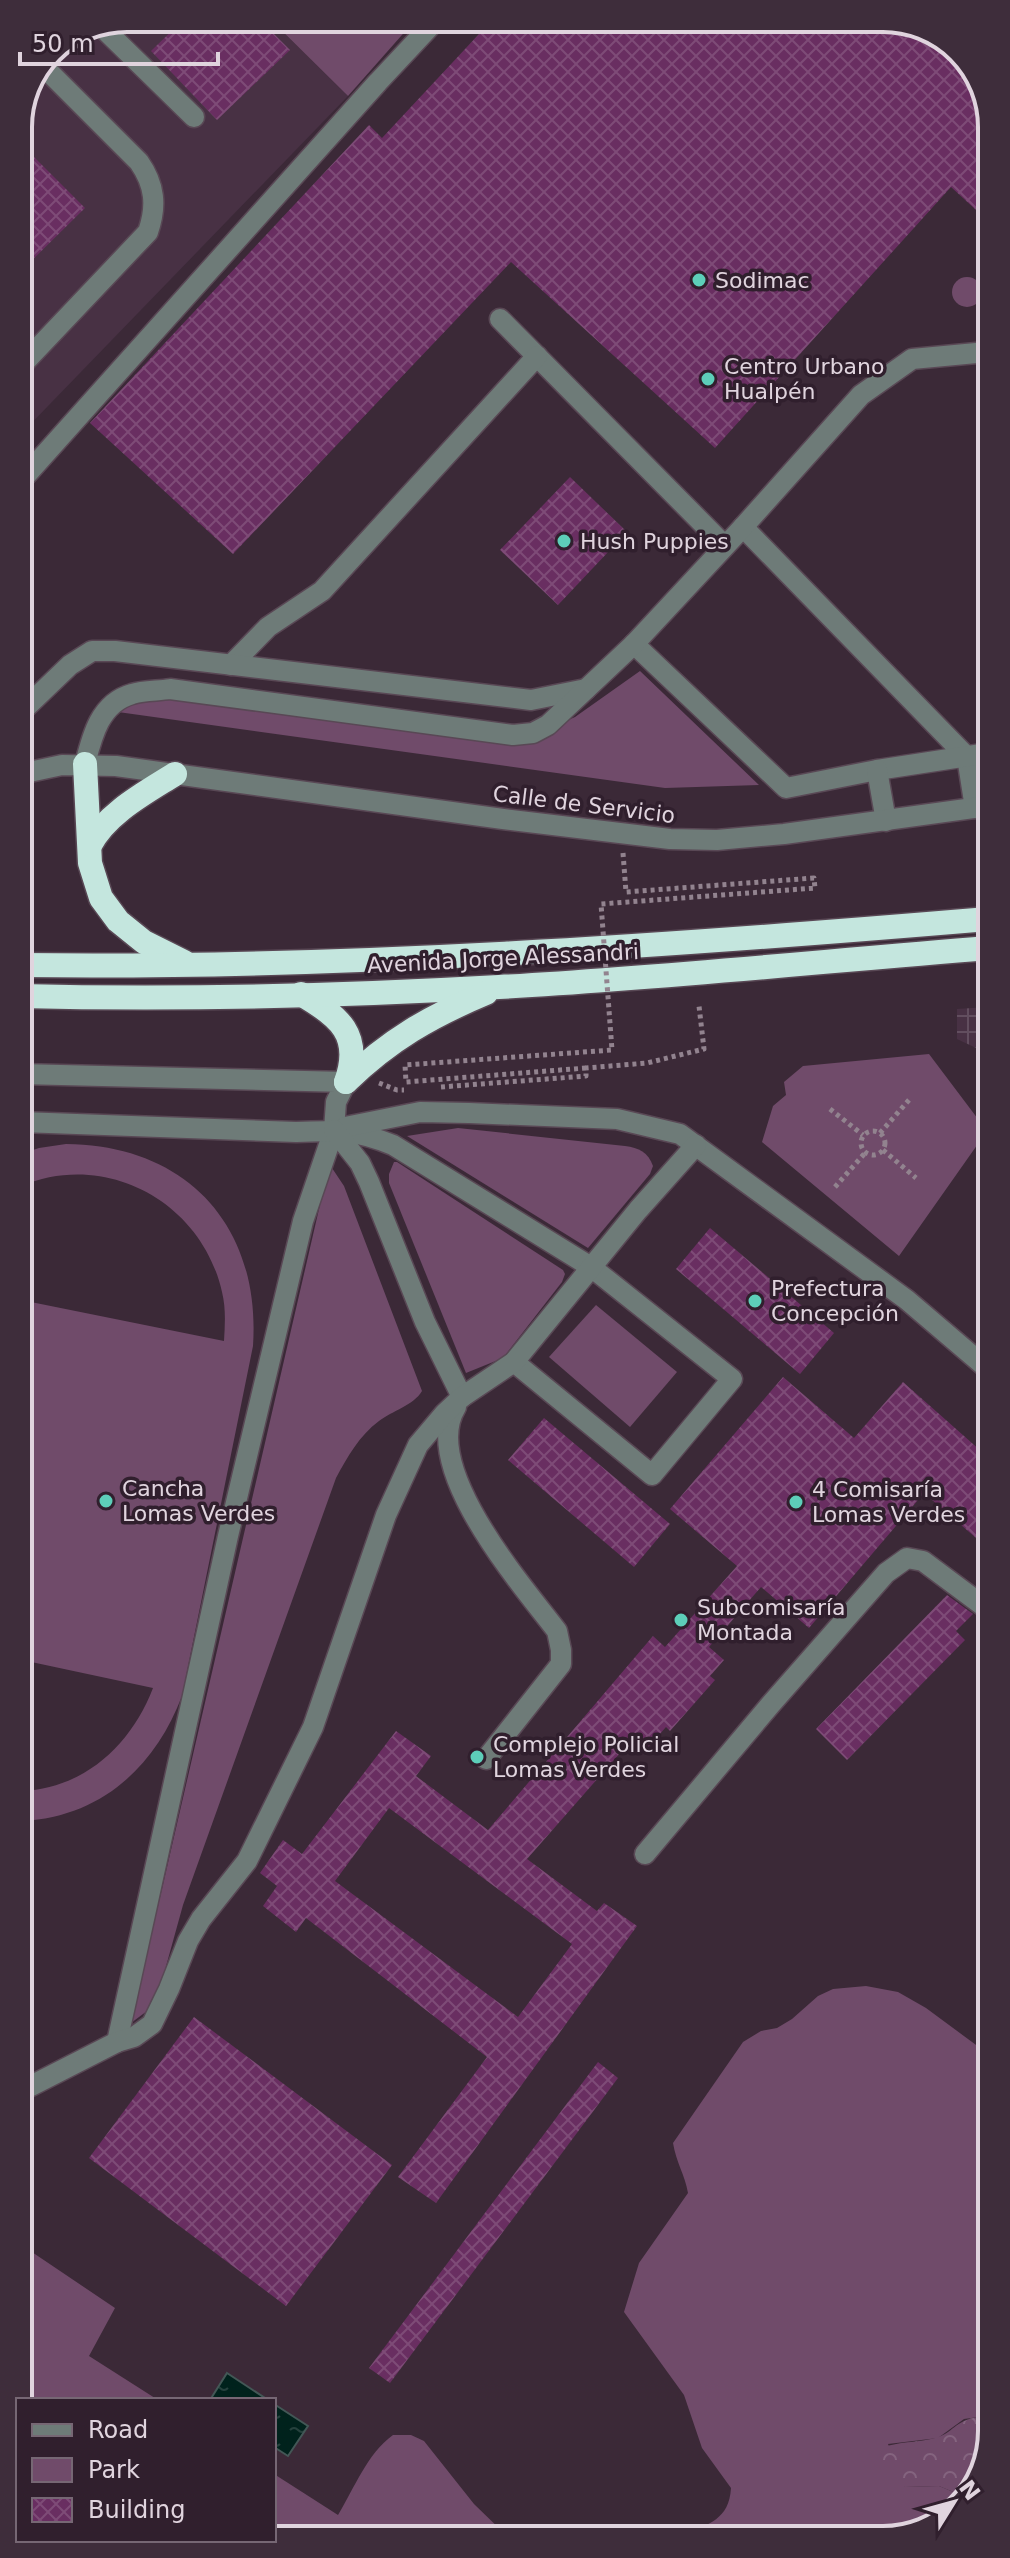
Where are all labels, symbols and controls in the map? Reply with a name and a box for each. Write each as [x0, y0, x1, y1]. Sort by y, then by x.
scale bar [20, 16, 218, 66]
text: 50 m [32, 30, 94, 58]
place label: Sodimac [715, 268, 810, 293]
marker: Sodimac [690, 271, 708, 289]
place label: Centro Urbano Hualpén [724, 354, 884, 404]
marker: Centro Urbano Hualpén [699, 370, 717, 388]
place label: Hush Puppies [580, 529, 729, 554]
marker: Hush Puppies [555, 532, 573, 550]
street label: Calle de Servicio [491, 781, 676, 828]
street label: Avenida Jorge Alessandri [367, 939, 640, 978]
place label: Prefectura Concepción [771, 1276, 899, 1326]
marker: Prefectura Concepción [746, 1292, 764, 1310]
place label: Cancha Lomas Verdes [122, 1476, 275, 1526]
place label: 4 Comisaría Lomas Verdes [812, 1477, 965, 1527]
marker: Cancha Lomas Verdes [97, 1492, 115, 1510]
marker: 4 Comisaría Lomas Verdes [787, 1493, 805, 1511]
place label: Subcomisaría Montada [697, 1595, 846, 1645]
marker: Subcomisaría Montada [672, 1611, 690, 1629]
place label: Complejo Policial Lomas Verdes [493, 1732, 679, 1782]
marker: Complejo Policial Lomas Verdes [468, 1748, 486, 1766]
legend [16, 2398, 276, 2542]
text: Road [88, 2416, 148, 2444]
text: Park [88, 2456, 140, 2484]
north arrow [914, 2462, 994, 2542]
text: N [954, 2475, 985, 2505]
text: Building [88, 2496, 185, 2524]

